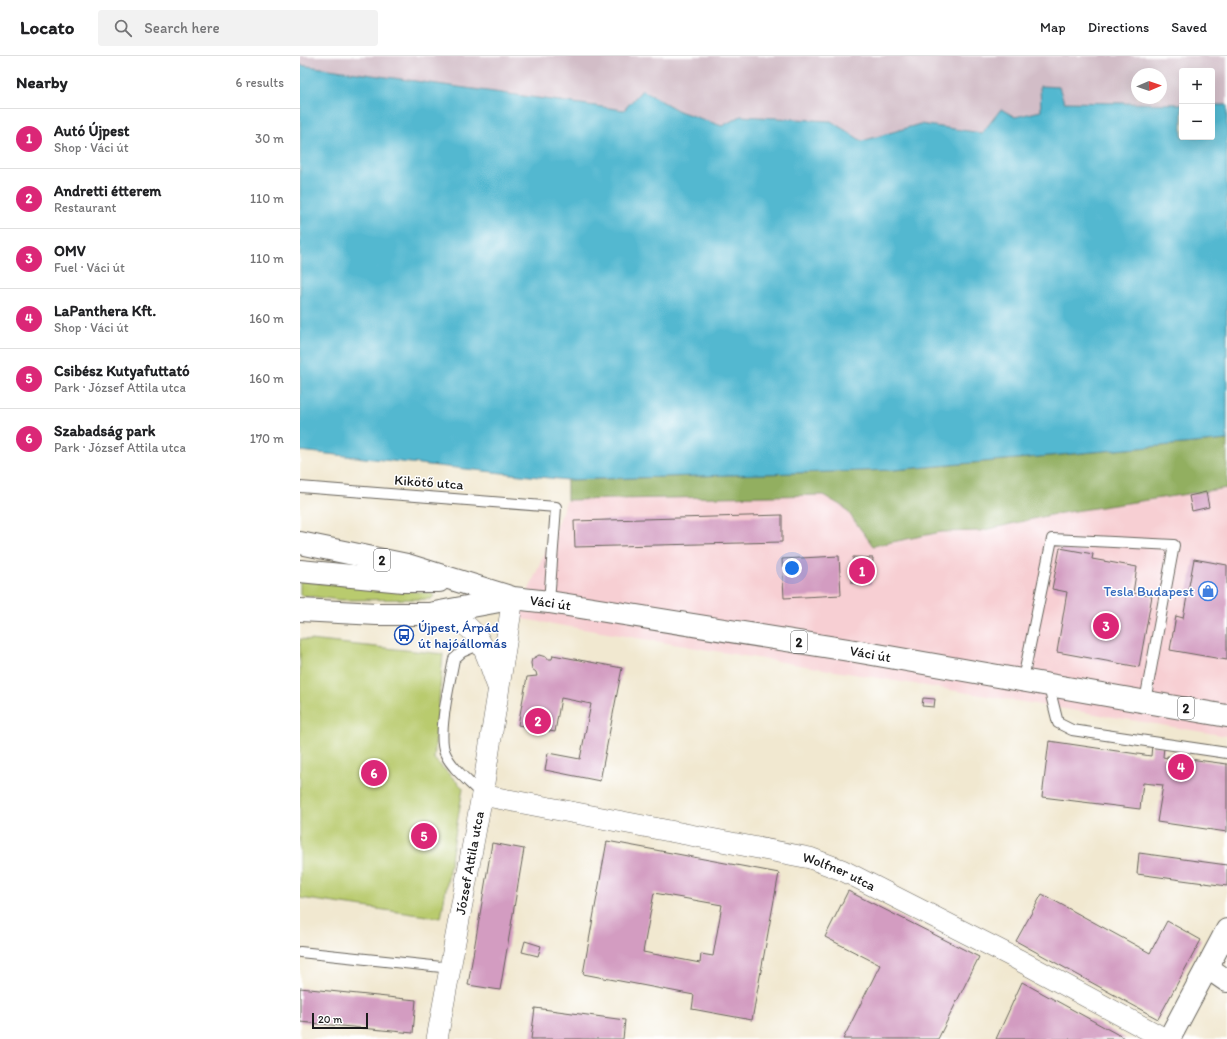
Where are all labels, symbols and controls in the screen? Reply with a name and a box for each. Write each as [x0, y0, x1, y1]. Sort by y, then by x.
search box [98, 10, 378, 46]
text: Locato [20, 16, 74, 39]
icon: search [112, 17, 134, 39]
text: Search here [144, 19, 220, 37]
text: Map [1040, 19, 1066, 36]
text: Directions [1088, 19, 1149, 36]
text: Saved [1171, 19, 1207, 36]
north arrow [1131, 68, 1167, 104]
map controls [1179, 68, 1215, 140]
button: + [1179, 68, 1215, 104]
text: Nearby [16, 72, 68, 92]
text: 6 results [236, 75, 284, 90]
button: − [1179, 104, 1215, 140]
text: Autó Újpest [54, 122, 129, 140]
text: 1 [26, 131, 32, 146]
text: 30 m [255, 131, 284, 146]
text: Shop · Váci út [54, 140, 129, 155]
text: Andretti étterem [54, 182, 161, 200]
text: 2 [26, 191, 32, 206]
text: 110 m [250, 191, 284, 206]
text: Restaurant [54, 200, 116, 215]
text: OMV [54, 242, 86, 260]
text: 3 [25, 251, 33, 266]
text: 110 m [250, 251, 284, 266]
text: Fuel · Váci út [54, 260, 125, 275]
text: LaPanthera Kft. [54, 302, 156, 320]
text: 4 [25, 311, 33, 326]
text: 160 m [249, 311, 284, 326]
text: Shop · Váci út [54, 320, 129, 335]
text: Csibész Kutyafuttató [54, 362, 190, 380]
text: 5 [26, 371, 32, 386]
text: 160 m [249, 371, 284, 386]
text: Park · József Attila utca [54, 380, 186, 395]
text: Szabadság park [54, 422, 155, 440]
text: 6 [26, 431, 32, 446]
text: 170 m [250, 431, 284, 446]
text: Park · József Attila utca [54, 440, 186, 455]
street label: Kikötő utca [394, 472, 465, 493]
road number: 2 [374, 549, 390, 571]
pin: 1 [849, 556, 875, 586]
your location [782, 558, 802, 578]
shop icon: Tesla Budapest [1197, 580, 1219, 602]
place label: Tesla Budapest [1104, 583, 1194, 600]
street label: Váci út [529, 592, 572, 614]
pin: 3 [1093, 611, 1119, 641]
place label: Újpest, Árpád út hajóállomás [418, 619, 507, 652]
bus stop icon: Újpest, Árpád út hajóállomás [393, 624, 415, 646]
road number: 2 [791, 631, 807, 653]
street label: Váci út [849, 642, 892, 666]
road number: 2 [1178, 697, 1194, 719]
pin: 2 [525, 706, 551, 736]
pin: 4 [1168, 752, 1194, 782]
pin: 6 [361, 758, 387, 788]
street label: József Attila utca [452, 810, 488, 916]
pin: 5 [411, 821, 437, 851]
street label: Wolfner utca [801, 849, 879, 895]
scale bar [312, 1011, 368, 1030]
text: 20 m [318, 1013, 342, 1026]

